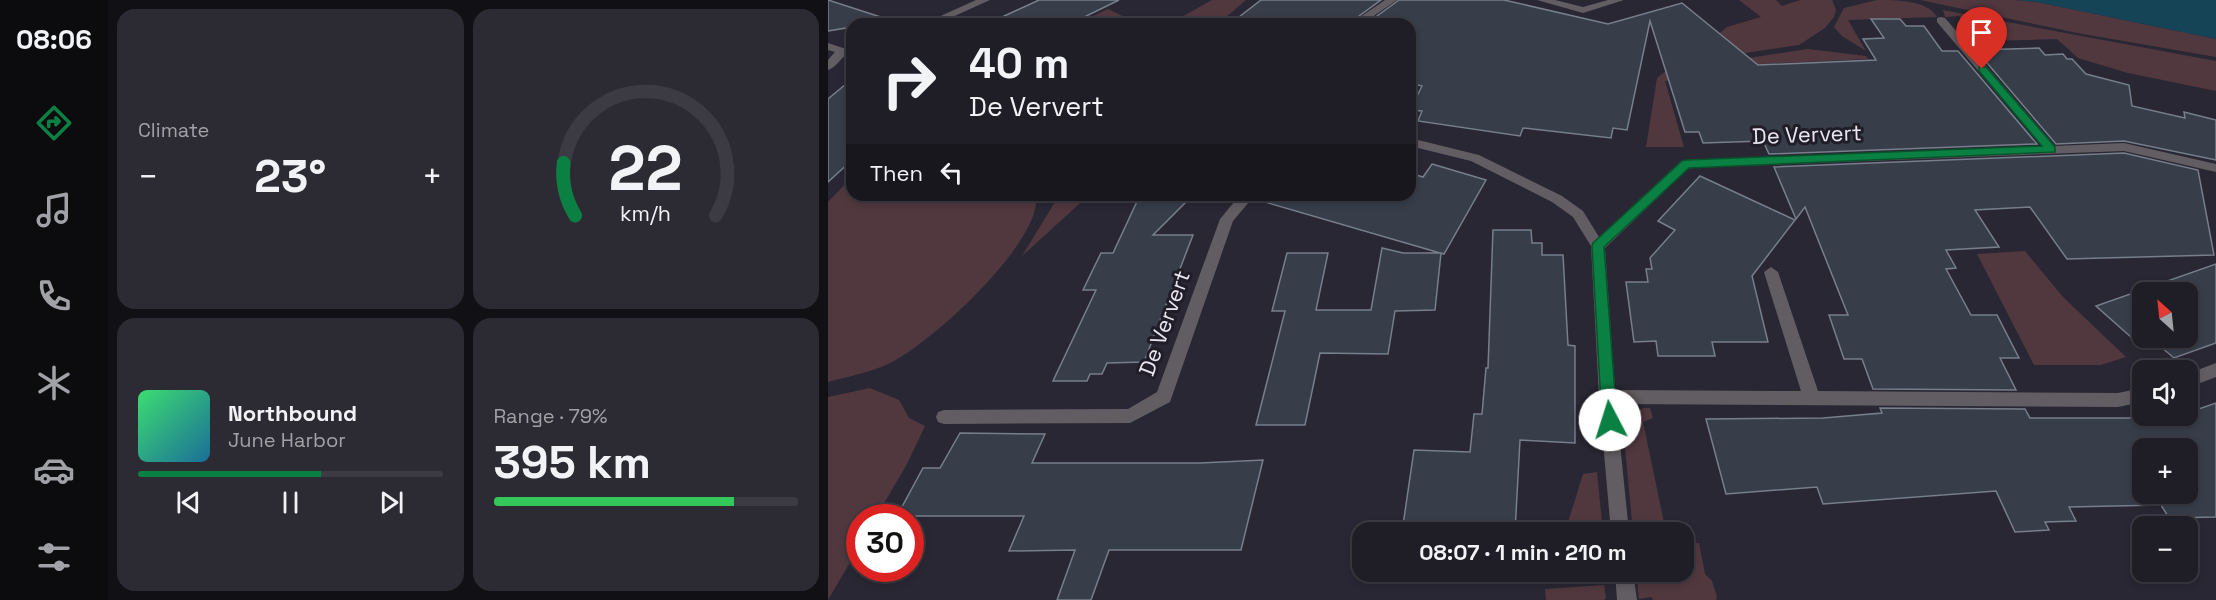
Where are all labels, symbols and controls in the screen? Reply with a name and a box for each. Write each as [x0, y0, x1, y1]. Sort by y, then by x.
pin [1956, 7, 2007, 69]
icon: arrive [1965, 16, 1998, 49]
text: 08:06 [16, 22, 92, 57]
text: 40 m [969, 37, 1069, 90]
icon: right [870, 42, 948, 120]
text: De Ververt [969, 89, 1104, 124]
icon: directions [33, 102, 75, 144]
text: Climate [138, 117, 209, 143]
street label: De Ververt [1752, 118, 1862, 150]
text: 22 [609, 129, 683, 208]
text: 23° [254, 148, 326, 205]
text: − [138, 156, 158, 198]
text: + [422, 156, 442, 198]
icon: left [935, 156, 968, 189]
text: Then [870, 159, 923, 187]
icon: music [33, 189, 75, 231]
text: km/h [620, 200, 671, 227]
street label: De Ververt [1132, 267, 1196, 379]
icon: phone [33, 275, 75, 317]
north arrow [2132, 282, 2198, 348]
map controls [2132, 282, 2198, 582]
button: sound [2132, 360, 2198, 426]
icon: climate [33, 362, 75, 404]
position arrow [1578, 388, 1642, 452]
text: Northbound [228, 399, 357, 427]
text: Range · 79% [494, 403, 608, 429]
text: June Harbor [228, 427, 346, 453]
text: 395 km [494, 434, 651, 491]
button: + [2132, 438, 2198, 504]
icon: car [33, 449, 75, 491]
icon: previous [172, 486, 205, 519]
icon: pause [274, 486, 307, 519]
icon: next [375, 486, 408, 519]
speed limit sign: 30 [846, 504, 924, 582]
button: − [2132, 516, 2198, 582]
icon: filters [33, 536, 75, 578]
text: 08:07 · 1 min · 210 m [1419, 538, 1627, 566]

